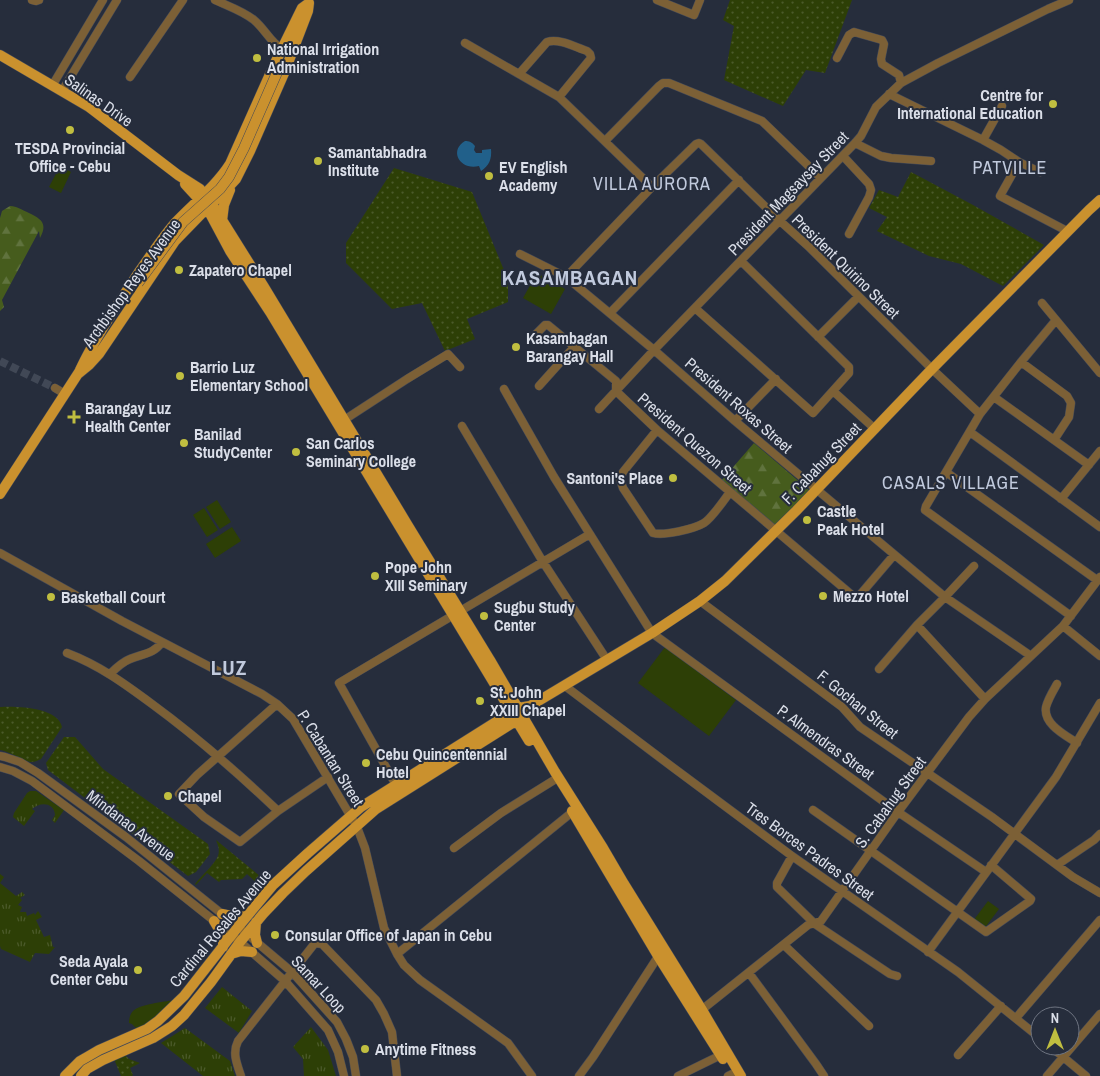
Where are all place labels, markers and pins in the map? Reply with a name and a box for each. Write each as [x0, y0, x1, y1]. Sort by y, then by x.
place label: National Irrigation Administration [267, 38, 379, 78]
marker: National Irrigation Administration [251, 52, 263, 64]
place label: Centre for International Education [897, 84, 1044, 124]
marker: Centre for International Education [1047, 98, 1059, 110]
marker: TESDA Provincial Office - Cebu [64, 124, 76, 136]
place label: TESDA Provincial Office - Cebu [15, 137, 125, 177]
place label: Samantabhadra Institute [328, 141, 427, 181]
marker: Samantabhadra Institute [312, 155, 324, 167]
place label: EV English Academy [499, 156, 568, 196]
marker: EV English Academy [483, 170, 495, 182]
place label: Zapatero Chapel [189, 259, 292, 281]
marker: Zapatero Chapel [173, 264, 185, 276]
place label: Kasambagan Barangay Hall [526, 327, 614, 367]
marker: Kasambagan Barangay Hall [510, 341, 522, 353]
place label: Barrio Luz Elementary School [190, 356, 308, 396]
marker: Barrio Luz Elementary School [174, 370, 186, 382]
place label: Barangay Luz Health Center [85, 397, 171, 437]
marker: Barangay Luz Health Center [67, 410, 81, 424]
place label: Banilad StudyCenter [194, 423, 273, 463]
place label: San Carlos Seminary College [306, 432, 416, 472]
marker: Banilad StudyCenter [178, 437, 190, 449]
marker: San Carlos Seminary College [290, 446, 302, 458]
place label: Santoni's Place [567, 467, 663, 489]
marker: Santoni's Place [667, 472, 679, 484]
place label: Castle Peak Hotel [817, 500, 884, 540]
marker: Castle Peak Hotel [801, 514, 813, 526]
place label: Pope John XIII Seminary [385, 556, 468, 596]
marker: Pope John XIII Seminary [369, 570, 381, 582]
place label: Mezzo Hotel [833, 585, 909, 607]
place label: Basketball Court [61, 586, 166, 608]
marker: Mezzo Hotel [817, 590, 829, 602]
marker: Basketball Court [45, 591, 57, 603]
place label: Sugbu Study Center [494, 596, 576, 636]
marker: Sugbu Study Center [478, 610, 490, 622]
place label: St. John XXIII Chapel [490, 681, 566, 721]
marker: St. John XXIII Chapel [474, 695, 486, 707]
place label: Cebu Quincentennial Hotel [376, 743, 507, 783]
marker: Cebu Quincentennial Hotel [360, 757, 372, 769]
place label: Chapel [178, 785, 222, 807]
marker: Chapel [162, 790, 174, 802]
place label: Consular Office of Japan in Cebu [285, 924, 492, 946]
marker: Consular Office of Japan in Cebu [269, 929, 281, 941]
place label: Seda Ayala Center Cebu [50, 950, 129, 990]
marker: Seda Ayala Center Cebu [132, 964, 144, 976]
place label: Anytime Fitness [375, 1038, 476, 1060]
marker: Anytime Fitness [359, 1043, 371, 1055]

